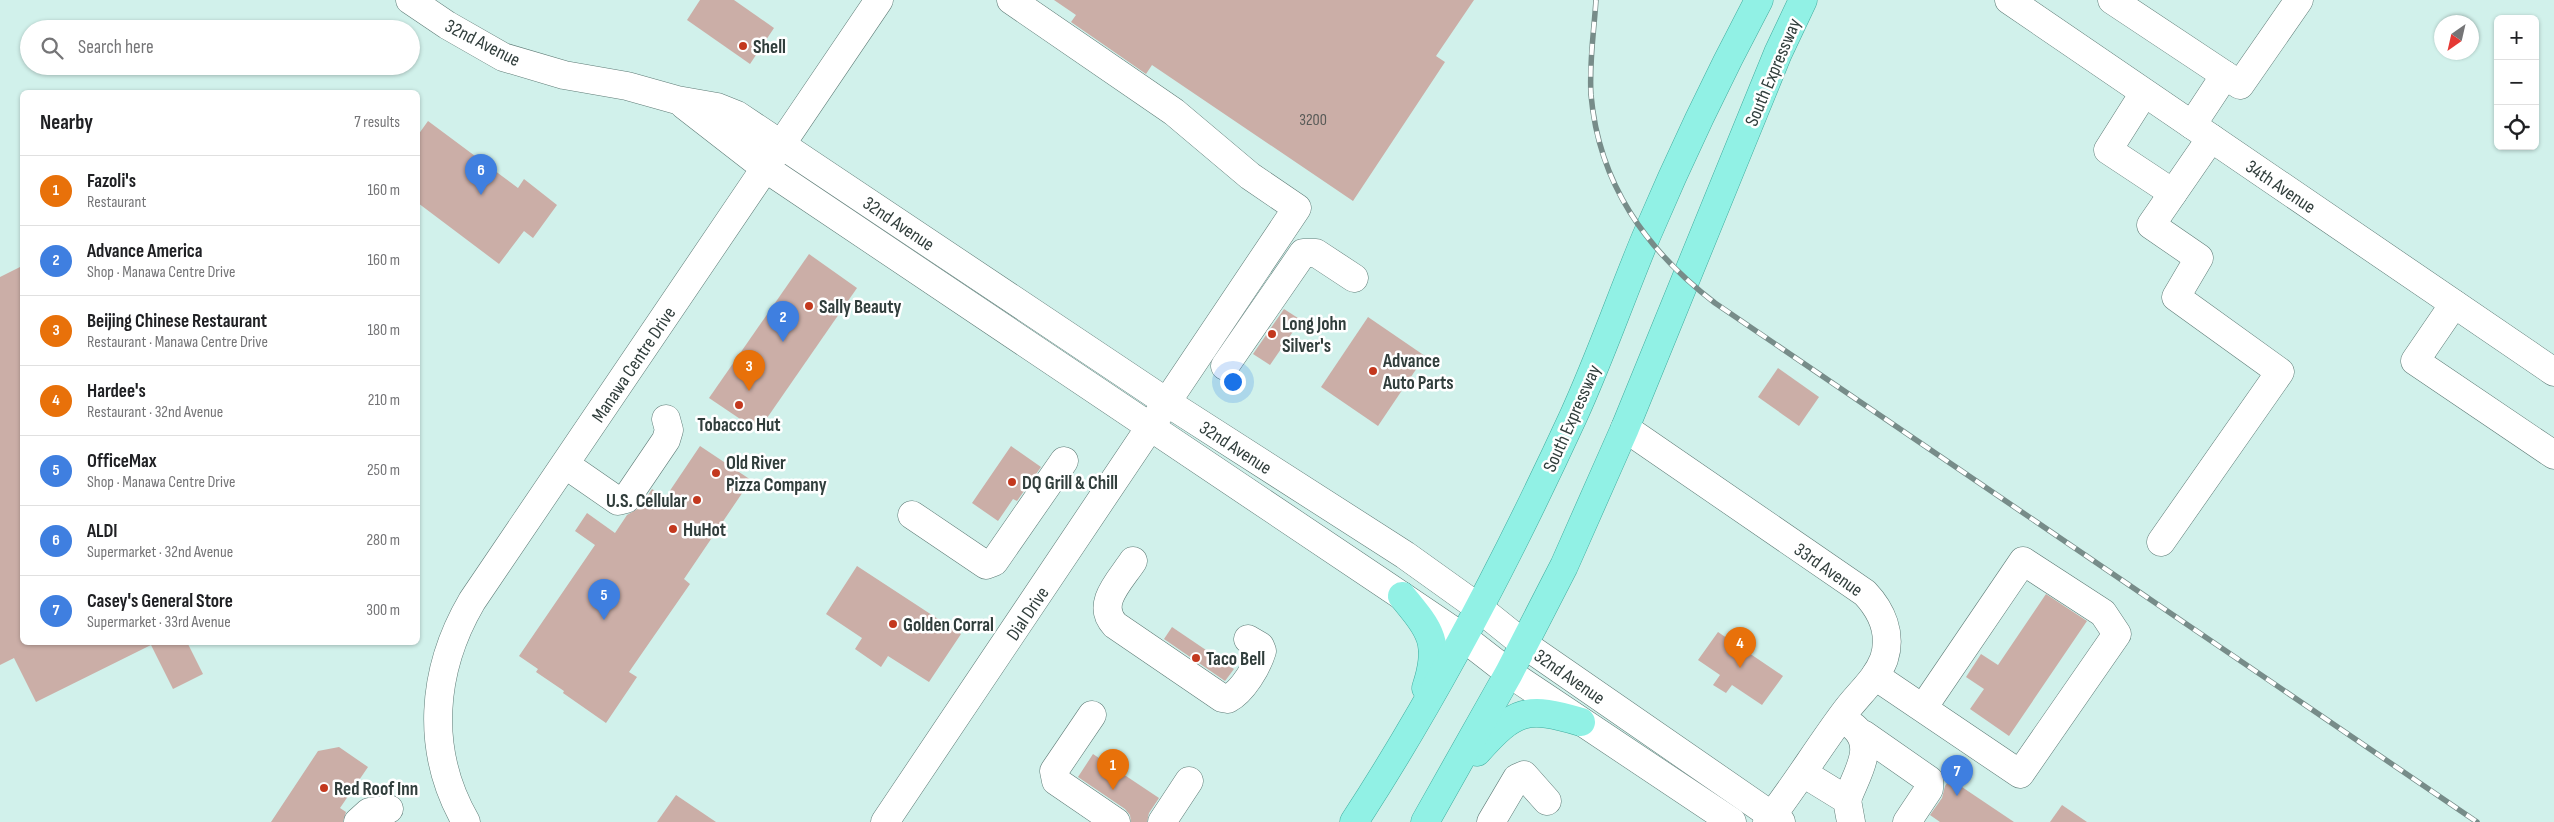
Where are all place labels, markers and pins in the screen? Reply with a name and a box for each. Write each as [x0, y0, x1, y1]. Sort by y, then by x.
place label: Shell [753, 36, 786, 59]
marker: Shell [737, 40, 749, 52]
pin: 6 [465, 154, 497, 195]
place label: Sally Beauty [819, 296, 902, 319]
marker: Sally Beauty [803, 300, 815, 312]
pin: 2 [767, 301, 799, 342]
place label: Long John Silver's [1282, 313, 1347, 358]
marker: Long John Silver's [1266, 328, 1278, 340]
pin: 3 [733, 350, 765, 391]
place label: Advance Auto Parts [1382, 350, 1454, 395]
marker: Advance Auto Parts [1367, 365, 1379, 377]
marker: Tobacco Hut [733, 399, 745, 411]
place label: Tobacco Hut [697, 414, 781, 437]
place label: Old River Pizza Company [726, 452, 827, 497]
marker: Old River Pizza Company [710, 467, 722, 479]
place label: DQ Grill & Chill [1022, 472, 1118, 495]
marker: DQ Grill & Chill [1006, 476, 1018, 488]
place label: U.S. Cellular [606, 490, 687, 513]
marker: U.S. Cellular [691, 494, 703, 506]
place label: HuHot [683, 519, 726, 542]
marker: HuHot [667, 523, 679, 535]
pin: 5 [588, 579, 620, 620]
place label: Golden Corral [903, 614, 994, 637]
marker: Golden Corral [887, 618, 899, 630]
pin: 4 [1724, 627, 1756, 668]
place label: Taco Bell [1206, 648, 1265, 671]
marker: Taco Bell [1190, 652, 1202, 664]
pin: 1 [1097, 749, 1129, 790]
pin: 7 [1941, 755, 1973, 796]
place label: Red Roof Inn [334, 778, 418, 801]
marker: Red Roof Inn [318, 782, 330, 794]

